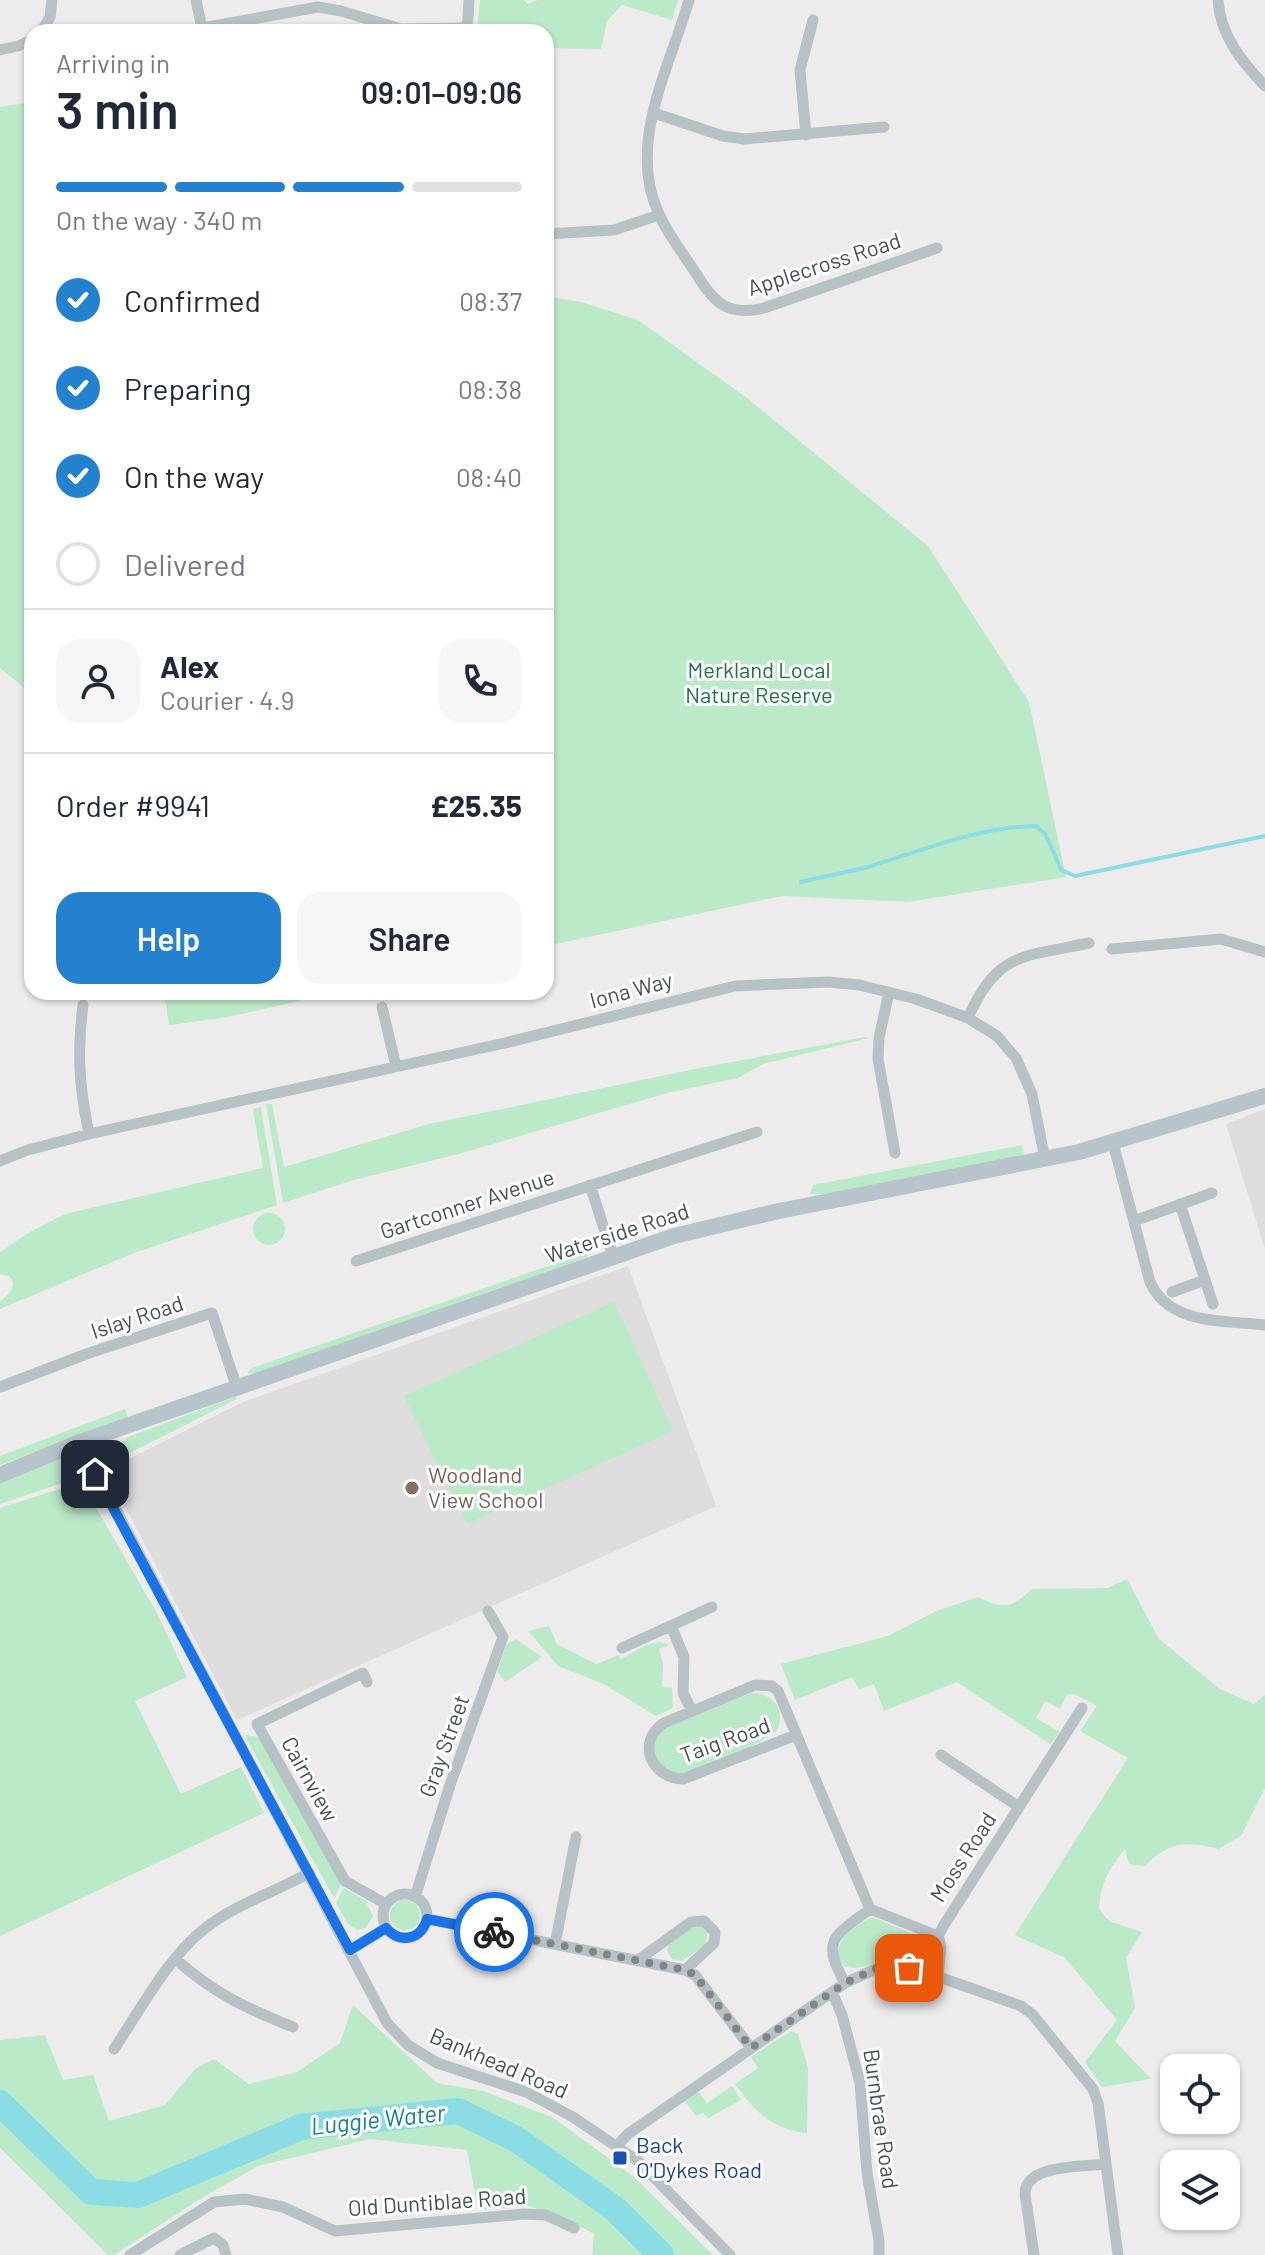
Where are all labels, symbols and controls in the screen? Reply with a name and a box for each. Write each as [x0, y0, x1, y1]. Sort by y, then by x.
text: Arriving in [56, 47, 170, 78]
text: 09:01–09:06 [361, 74, 522, 110]
text: 3 min [56, 77, 179, 139]
text: On the way · 340 m [56, 204, 262, 235]
street label: Applecross Road [744, 226, 904, 300]
icon: check [56, 278, 100, 322]
text: Confirmed [124, 282, 261, 318]
text: 08:37 [459, 285, 522, 316]
icon: check [56, 366, 100, 410]
text: Preparing [124, 370, 251, 406]
text: 08:38 [458, 373, 522, 404]
icon: check [56, 454, 100, 498]
text: On the way [124, 458, 264, 494]
text: 08:40 [456, 461, 522, 492]
text: Delivered [124, 546, 246, 582]
button: person [56, 639, 140, 723]
button: phone [438, 639, 522, 723]
text: Alex [160, 648, 219, 684]
park label: Merkland Local Nature Reserve [685, 656, 833, 707]
text: Courier · 4.9 [160, 684, 294, 715]
text: Order #9941 [56, 787, 210, 823]
text: £25.35 [430, 787, 522, 823]
button: Help [56, 892, 281, 984]
button: Share [297, 892, 522, 984]
street label: Iona Way [586, 966, 675, 1013]
street label: Gartconner Avenue [376, 1163, 557, 1243]
street label: Waterside Road [541, 1197, 692, 1268]
street label: Islay Road [87, 1289, 186, 1343]
pin [61, 1440, 129, 1508]
icon: home [73, 1452, 117, 1496]
place label: Woodland View School [428, 1461, 543, 1512]
marker: Woodland View School [403, 1479, 421, 1497]
street label: Gray Street [413, 1691, 474, 1800]
street label: Taig Road [676, 1711, 773, 1767]
street label: Cairnview [277, 1732, 345, 1826]
street label: Moss Road [924, 1807, 1001, 1906]
courier [454, 1892, 534, 1972]
icon: bike [472, 1910, 516, 1954]
pin [875, 1934, 943, 2002]
icon: bag [887, 1946, 931, 1990]
street label: Bankhead Road [426, 2021, 572, 2103]
street label: Burnbrae Road [859, 2047, 905, 2191]
map controls [1160, 2054, 1240, 2230]
button: locate [1160, 2054, 1240, 2134]
water label: Luggie Water [309, 2097, 448, 2140]
place label: Back O'Dykes Road [636, 2131, 762, 2182]
marker: Back O'Dykes Road [611, 2149, 629, 2167]
button: layers [1160, 2150, 1240, 2230]
street label: Old Duntiblae Road [347, 2182, 527, 2220]

